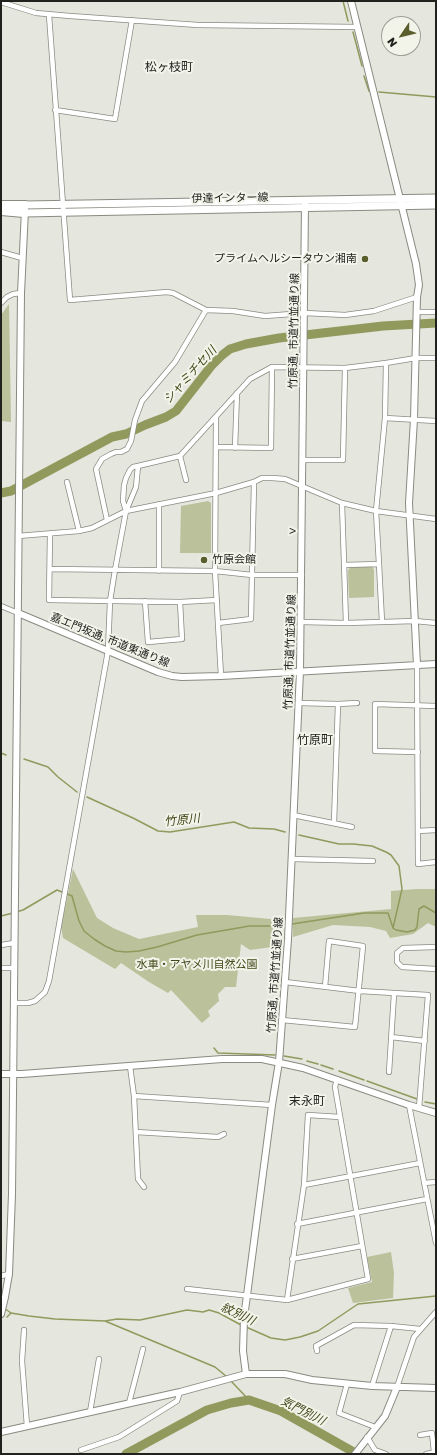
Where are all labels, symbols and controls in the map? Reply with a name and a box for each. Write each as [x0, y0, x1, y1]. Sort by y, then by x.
north arrow [381, 16, 421, 56]
text: N [384, 35, 399, 50]
district label: 松ヶ枝町 [145, 60, 193, 74]
street label: 伊達インター線 [191, 191, 269, 205]
place label: プライムヘルシータウン湘南 [214, 252, 357, 266]
marker: プライムヘルシータウン湘南 [360, 254, 370, 264]
street label: 竹原通, 市道竹並通り線 [286, 273, 302, 389]
water label: シャミチセ川 [161, 343, 219, 407]
street label: ｖ [285, 525, 299, 537]
place label: 竹原会館 [212, 553, 256, 567]
marker: 竹原会館 [199, 555, 209, 565]
street label: 竹原通, 市道竹並通り線 [281, 594, 299, 710]
street label: 嘉エ門坂通, 市道東通り線 [49, 610, 171, 670]
district label: 竹原町 [297, 733, 333, 747]
water label: 竹原川 [163, 811, 201, 829]
street label: 竹原通, 市道竹並通り線 [264, 917, 286, 1033]
park label: 水車・アヤメ川自然公園 [137, 958, 257, 972]
district label: 末永町 [289, 1094, 325, 1108]
water label: 紋別川 [219, 1300, 257, 1328]
water label: 気門別川 [278, 1394, 328, 1428]

